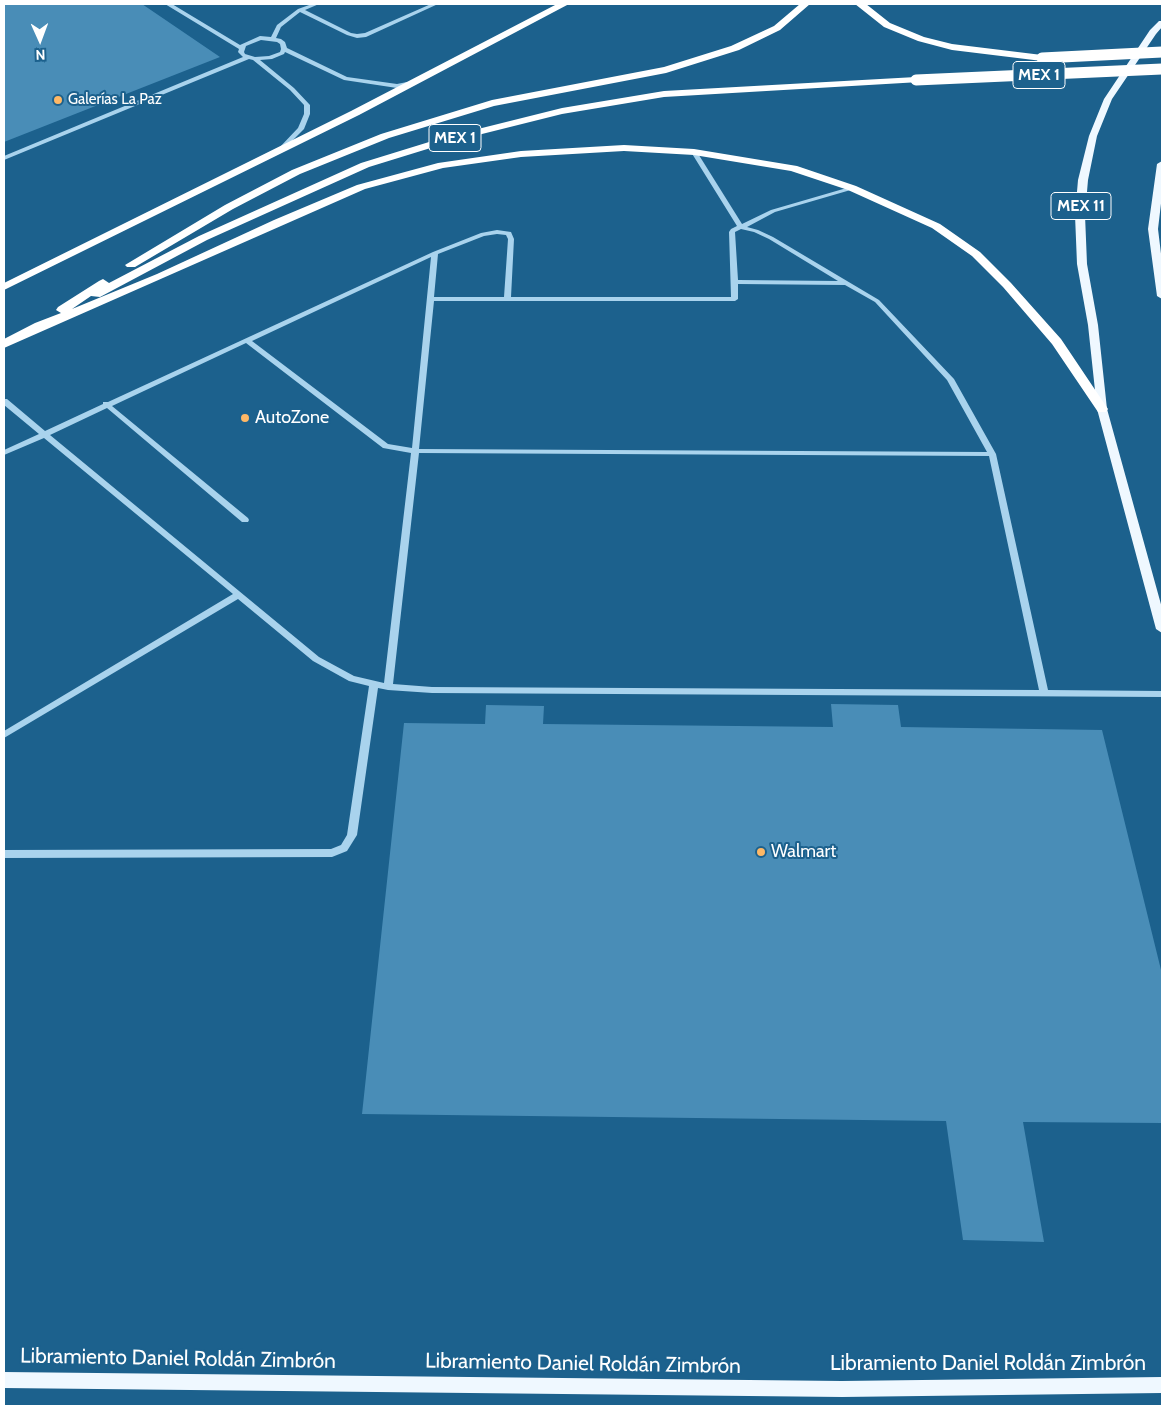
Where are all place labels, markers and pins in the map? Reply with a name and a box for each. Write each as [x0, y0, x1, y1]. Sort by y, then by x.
place label: Galerías La Paz [68, 91, 162, 109]
marker: Galerías La Paz [52, 94, 64, 106]
place label: AutoZone [255, 407, 329, 429]
marker: AutoZone [239, 412, 251, 424]
place label: Walmart [771, 841, 836, 863]
marker: Walmart [755, 846, 767, 858]

